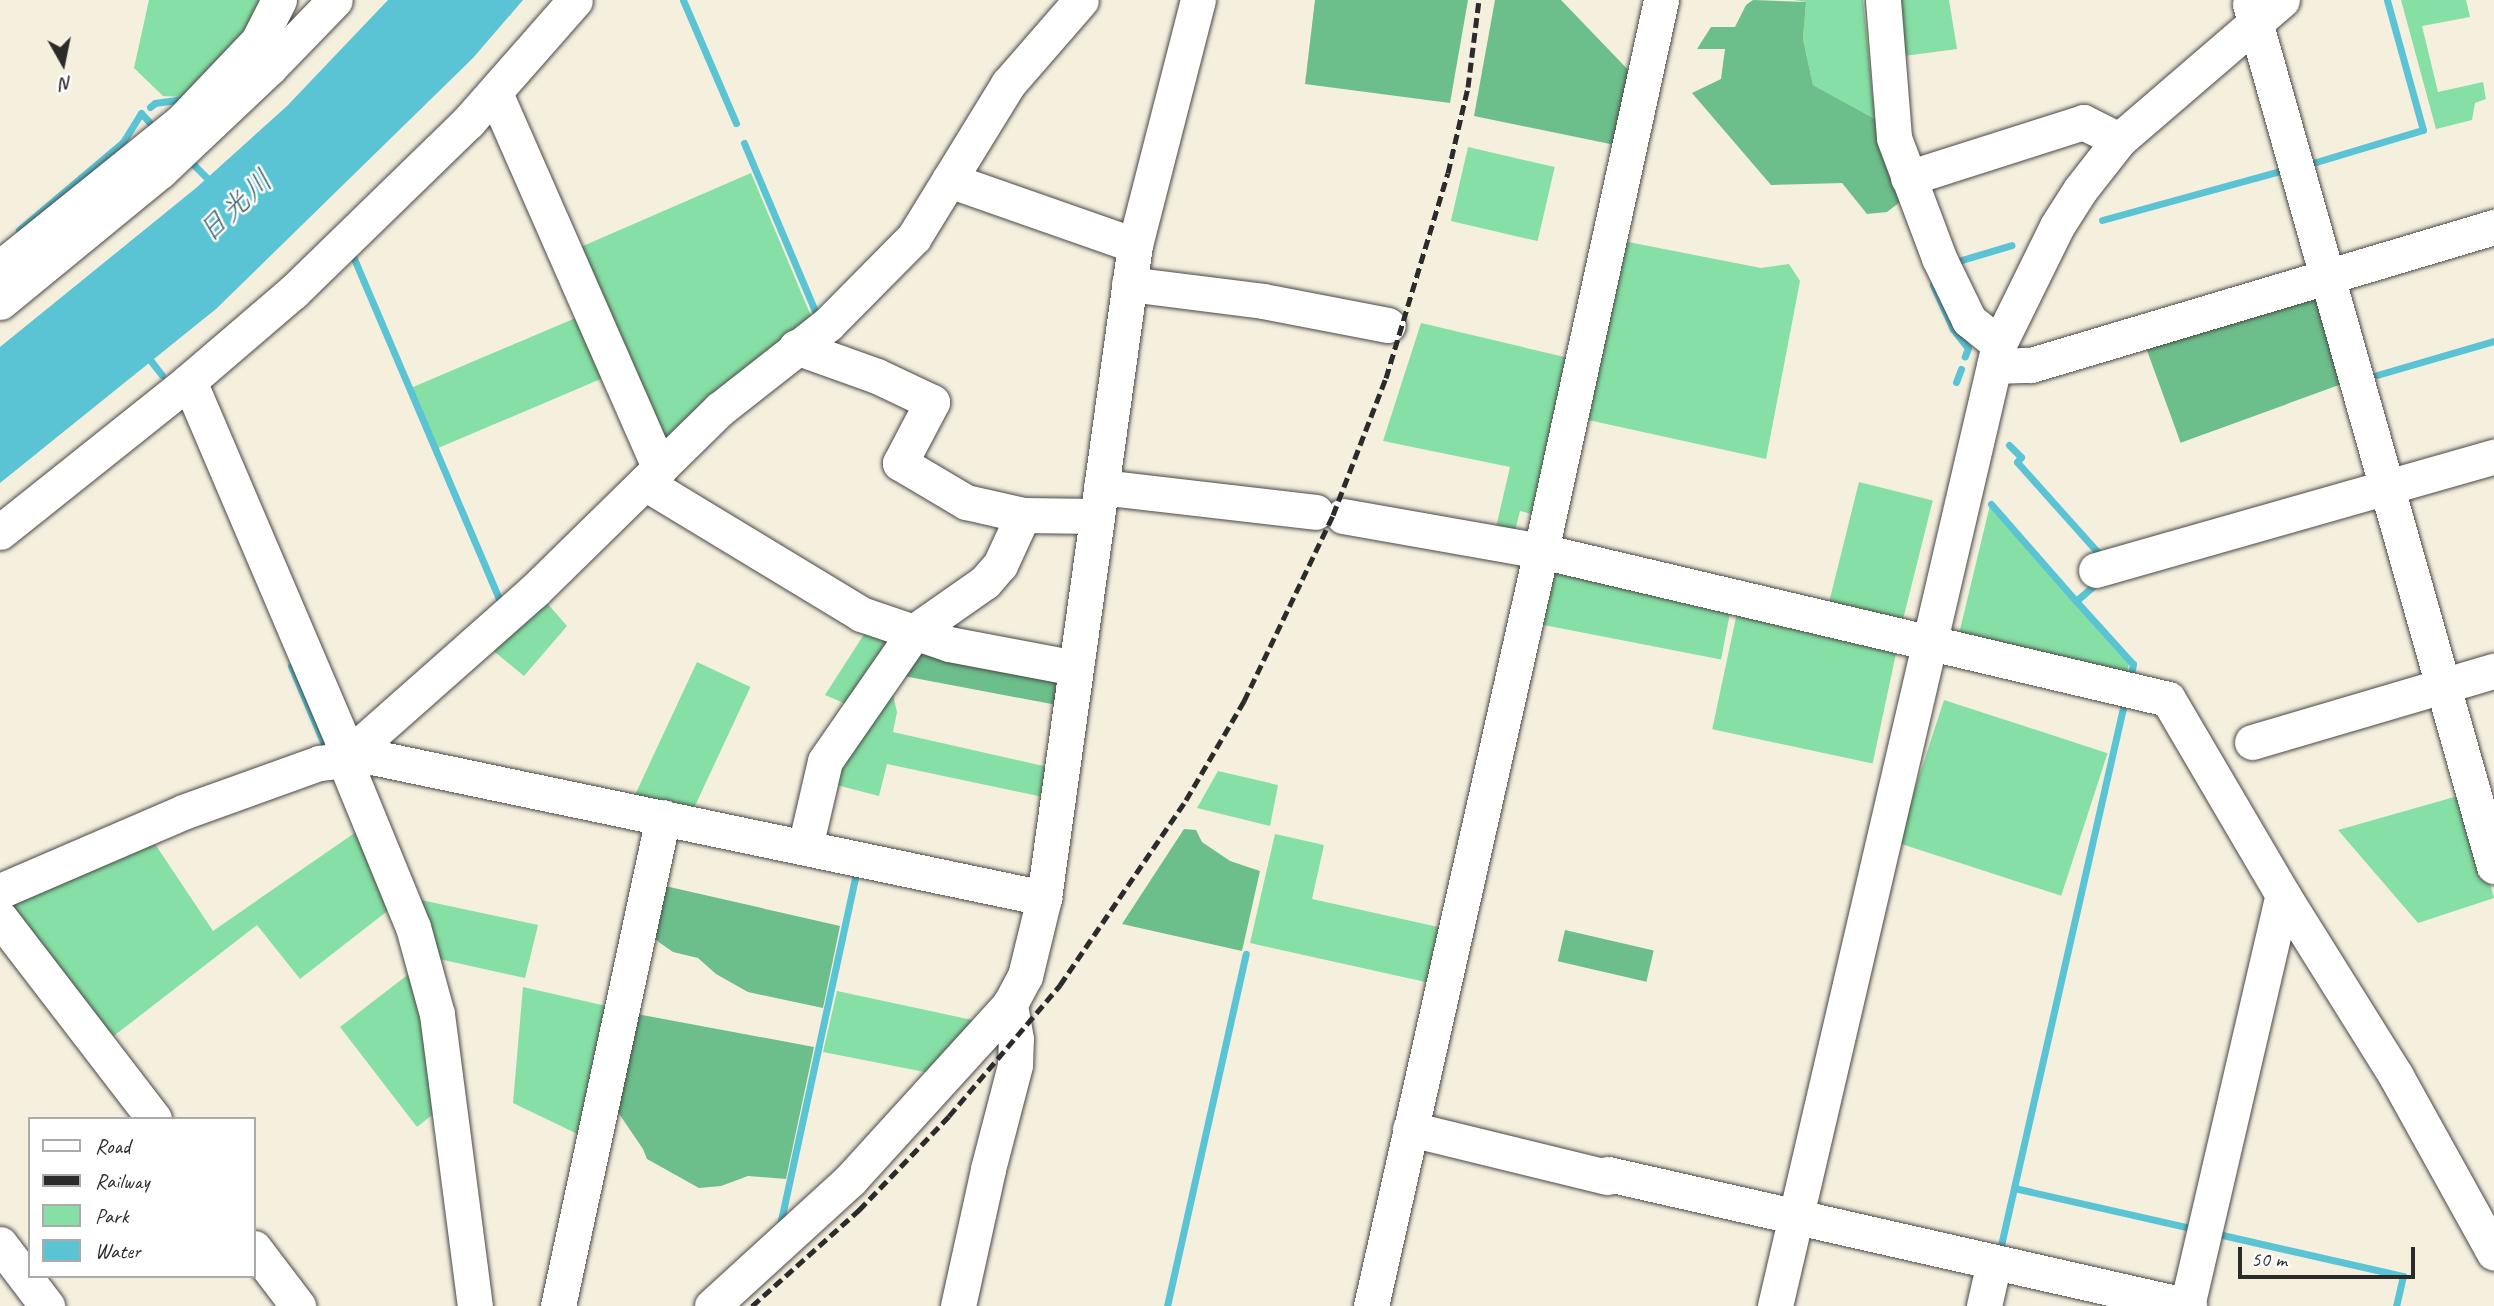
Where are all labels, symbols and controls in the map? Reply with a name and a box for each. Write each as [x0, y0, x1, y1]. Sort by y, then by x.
north arrow [28, 28, 98, 98]
text: N [59, 71, 74, 97]
water label: 日光川 [190, 162, 280, 250]
legend [28, 1117, 256, 1278]
text: Road [95, 1133, 130, 1159]
text: Railway [95, 1168, 149, 1194]
text: Park [95, 1203, 128, 1229]
scale bar [2242, 1232, 2419, 1276]
text: Water [95, 1238, 141, 1264]
text: 50 m [2251, 1246, 2287, 1272]

